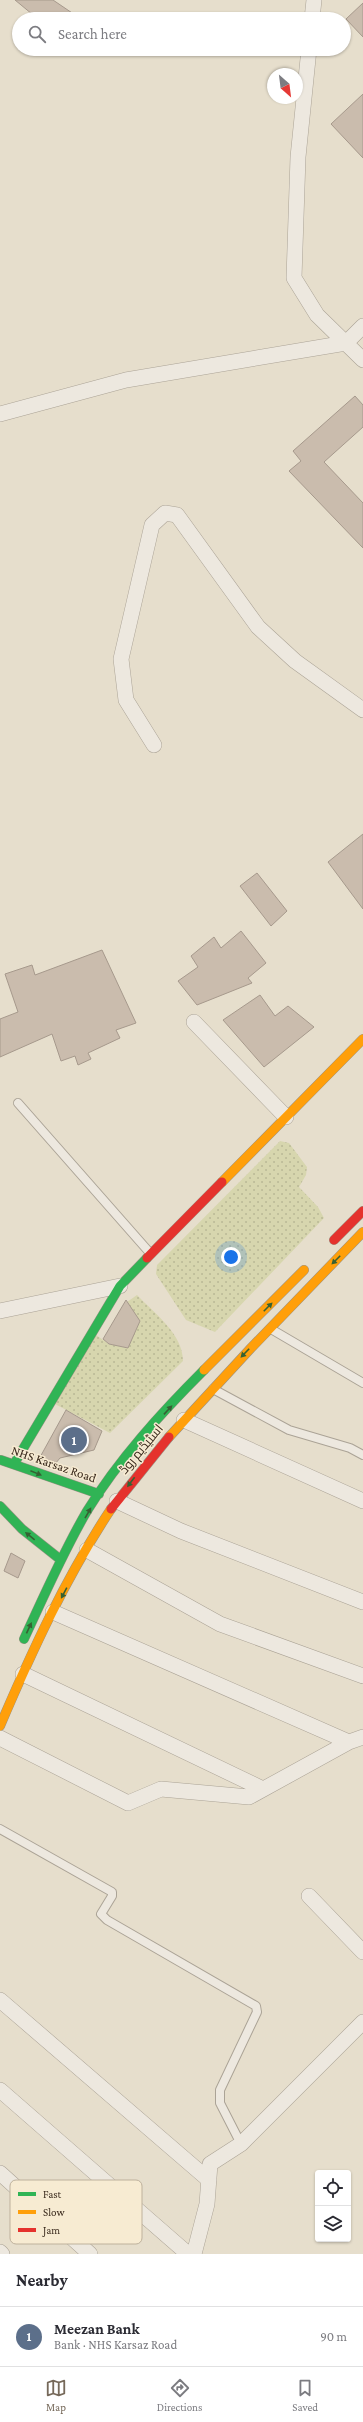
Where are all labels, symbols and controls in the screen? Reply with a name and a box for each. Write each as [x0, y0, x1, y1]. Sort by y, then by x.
search box [12, 12, 351, 56]
icon: search [26, 23, 48, 45]
text: Search here [58, 26, 127, 42]
north arrow [267, 68, 303, 104]
your location [221, 1247, 241, 1267]
one-way arrow [331, 1255, 341, 1265]
one-way arrow [263, 1302, 273, 1312]
one-way arrow [240, 1348, 250, 1358]
one-way arrow [163, 1405, 172, 1415]
street label: اسٹیڈیم روڈ [116, 1421, 168, 1478]
pin: 1 [61, 1425, 87, 1455]
street label: NHS Karsaz Road [10, 1442, 99, 1486]
one-way arrow [31, 1471, 43, 1477]
one-way arrow [127, 1476, 135, 1487]
one-way arrow [85, 1507, 92, 1519]
one-way arrow [25, 1531, 36, 1540]
one-way arrow [61, 1587, 67, 1599]
one-way arrow [26, 1623, 32, 1634]
map controls [315, 2170, 351, 2242]
button: locate [315, 2170, 351, 2206]
legend [10, 2180, 142, 2244]
text: Fast [43, 2188, 62, 2200]
text: Slow [43, 2206, 65, 2218]
button: layers [315, 2206, 351, 2242]
text: Jam [42, 2224, 60, 2237]
text: Nearby [16, 2271, 68, 2290]
text: Meezan Bank [54, 2321, 140, 2337]
text: 1 [27, 2329, 31, 2344]
text: 90 m [320, 2329, 347, 2344]
text: Bank · NHS Karsaz Road [54, 2337, 177, 2352]
tab: Map [45, 2377, 67, 2413]
tab: Directions [157, 2377, 202, 2413]
tab: Saved [292, 2377, 318, 2413]

